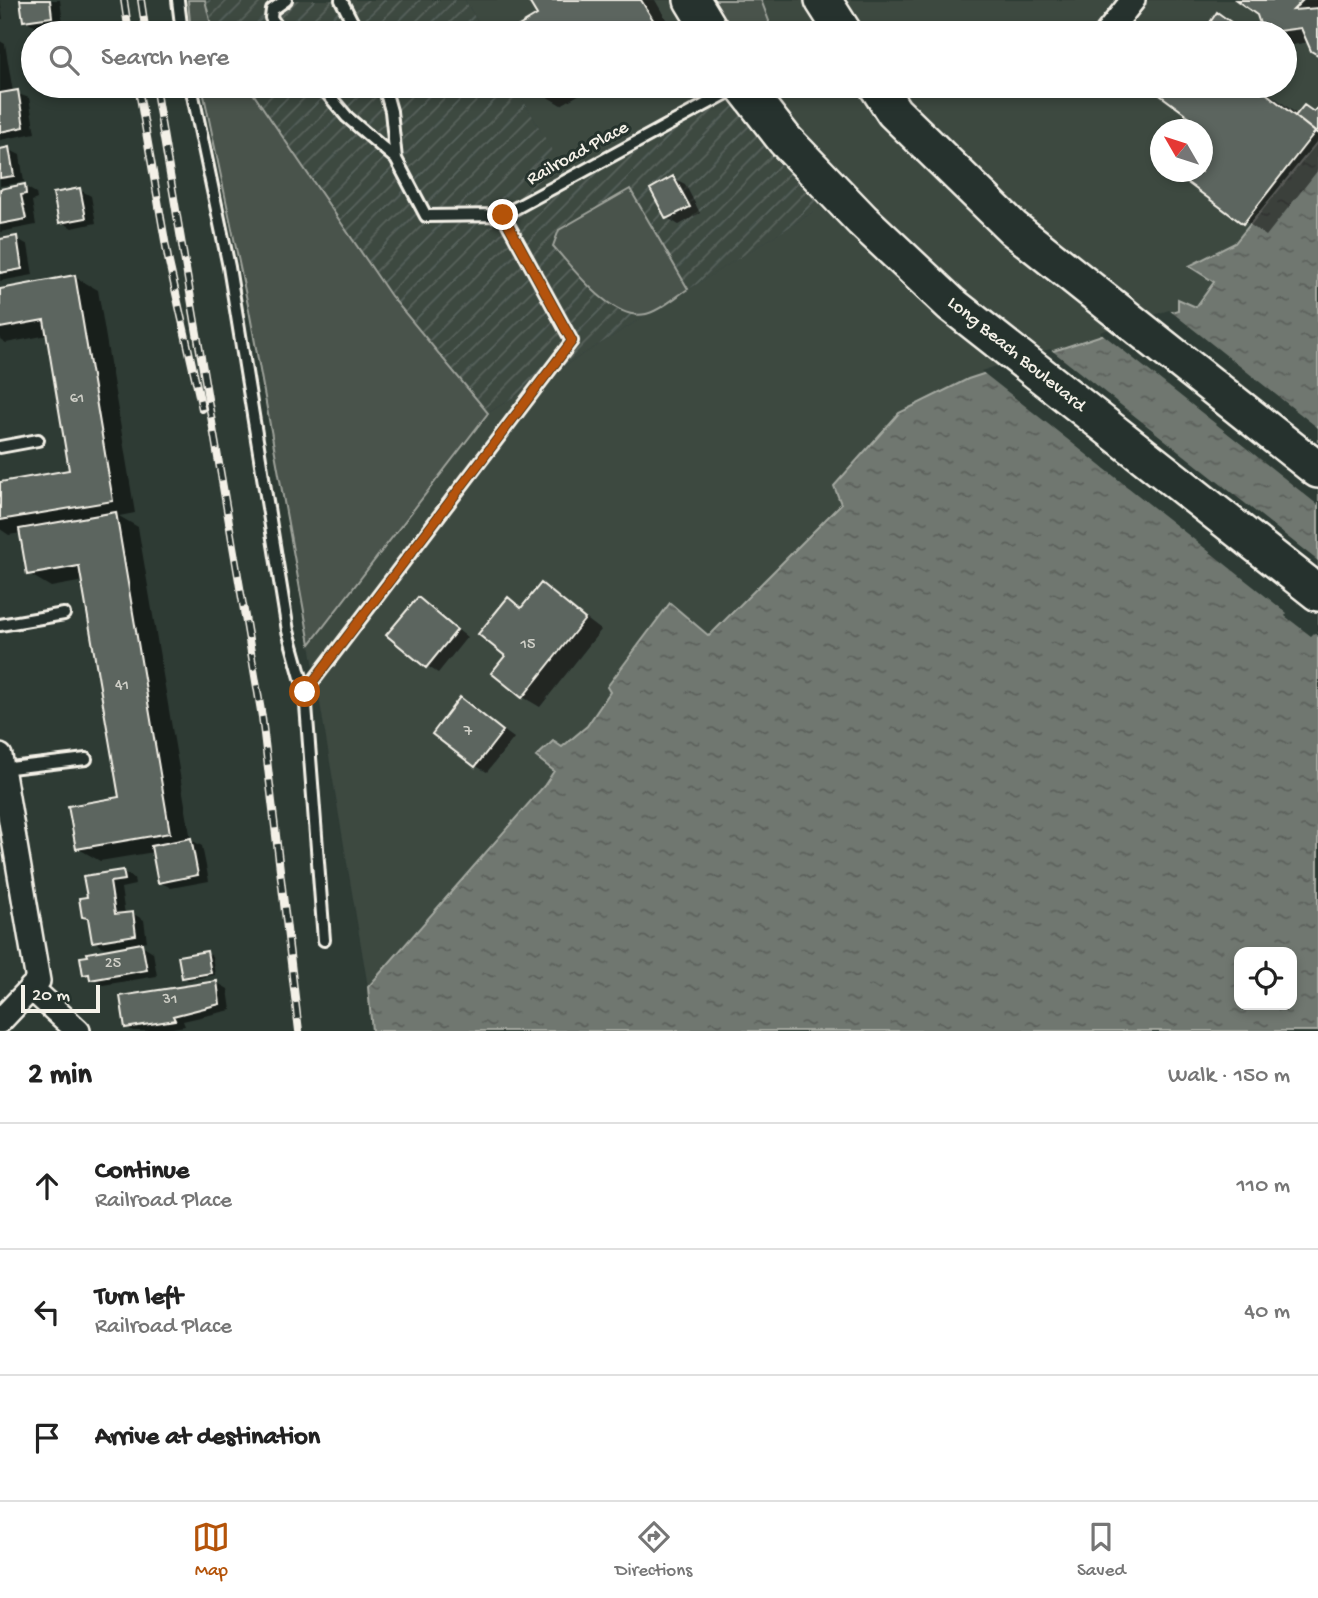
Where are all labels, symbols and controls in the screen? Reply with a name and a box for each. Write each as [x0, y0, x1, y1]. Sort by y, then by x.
search box [21, 21, 1297, 98]
icon: search [45, 41, 83, 79]
text: Search here [101, 44, 229, 75]
street label: Railroad Place [523, 116, 633, 191]
north arrow [1150, 119, 1213, 182]
route end [487, 199, 518, 230]
street label: Long Beach Boulevard [942, 292, 1091, 419]
house number: 61 [70, 390, 84, 409]
house number: 15 [520, 636, 535, 655]
route start [289, 676, 320, 707]
house number: 41 [115, 677, 129, 696]
house number: 7 [463, 723, 473, 742]
map controls [1234, 947, 1297, 1010]
button: locate [1234, 947, 1297, 1010]
house number: 25 [105, 955, 121, 974]
scale bar [21, 982, 100, 1014]
text: 20 m [32, 985, 70, 1008]
house number: 31 [162, 991, 177, 1010]
text: 2 min [28, 1059, 92, 1094]
text: Walk · 150 m [1168, 1063, 1290, 1090]
text: Continue [95, 1157, 189, 1188]
icon: ahead [28, 1167, 66, 1205]
text: 110 m [1237, 1173, 1290, 1200]
text: Railroad Place [95, 1188, 232, 1215]
text: Turn left [95, 1283, 183, 1314]
icon: left [28, 1293, 66, 1331]
text: 40 m [1244, 1299, 1290, 1326]
text: Railroad Place [95, 1314, 232, 1341]
icon: arrive [28, 1419, 66, 1457]
text: Arrive at destination [95, 1423, 320, 1454]
tab: Map [192, 1518, 230, 1583]
tab: Directions [615, 1518, 692, 1583]
tab: Saved [1077, 1518, 1126, 1583]

